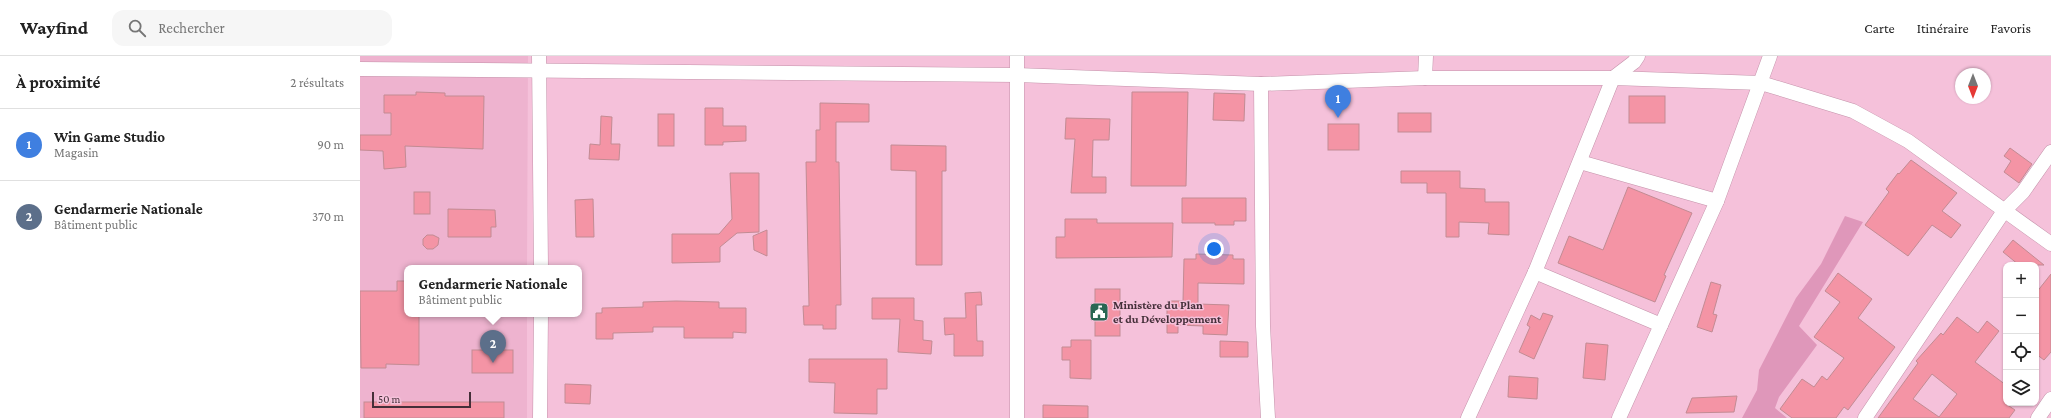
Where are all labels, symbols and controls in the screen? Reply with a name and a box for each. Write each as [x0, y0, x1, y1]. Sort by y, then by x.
search box [112, 10, 392, 46]
text: Wayfind [20, 17, 88, 38]
icon: search [126, 17, 148, 39]
text: Rechercher [158, 20, 225, 36]
text: Carte [1864, 20, 1895, 36]
text: Itinéraire [1917, 20, 1969, 36]
text: Favoris [1991, 20, 2031, 36]
north arrow [1955, 68, 1991, 104]
text: À proximité [16, 73, 100, 92]
text: 2 résultats [290, 75, 344, 90]
pin: 1 [1325, 85, 1351, 118]
text: Win Game Studio [54, 129, 165, 145]
text: 1 [27, 137, 31, 152]
text: 90 m [317, 137, 344, 152]
text: Magasin [54, 145, 99, 160]
text: Gendarmerie Nationale [54, 201, 203, 217]
text: 2 [26, 209, 32, 224]
text: 370 m [312, 209, 344, 224]
text: Bâtiment public [54, 217, 137, 232]
your location [1204, 239, 1224, 259]
map controls [2003, 262, 2039, 406]
button: + [2003, 262, 2039, 298]
popup [404, 265, 582, 317]
text: Gendarmerie Nationale [419, 276, 567, 292]
text: Bâtiment public [419, 292, 502, 307]
place label: Ministère du Plan et du Développement [1113, 298, 1222, 326]
button: − [2003, 298, 2039, 334]
public building icon: Ministère du Plan et du Développement [1088, 301, 1110, 323]
pin: 2 [480, 330, 506, 363]
button: locate [2003, 334, 2039, 370]
button: layers [2003, 370, 2039, 406]
scale bar [372, 390, 471, 409]
text: 50 m [378, 393, 400, 405]

